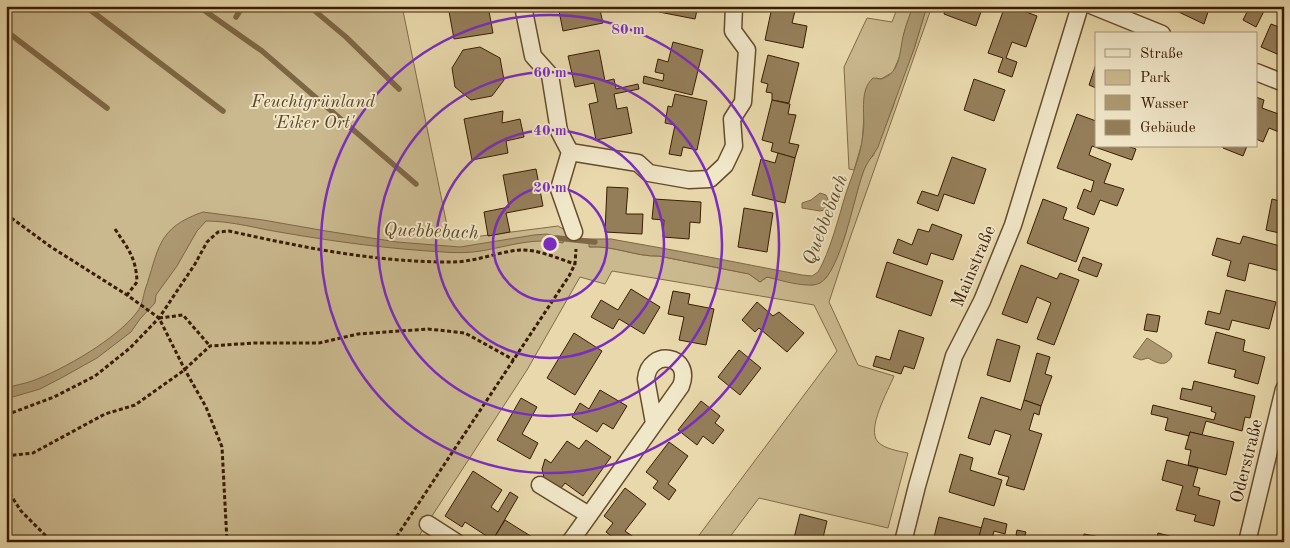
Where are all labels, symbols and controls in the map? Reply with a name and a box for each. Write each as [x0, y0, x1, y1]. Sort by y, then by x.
text: 80 m [611, 23, 645, 38]
legend [1095, 32, 1258, 148]
text: Straße [1140, 47, 1183, 62]
text: 60 m [533, 66, 567, 81]
text: Park [1140, 71, 1171, 86]
park label: Feuchtgrünland 'Eiker Ort' [250, 93, 376, 132]
text: Wasser [1140, 97, 1188, 112]
text: Gebäude [1140, 121, 1196, 136]
text: 40 m [533, 124, 567, 139]
water label: Quebbebach [800, 172, 852, 268]
text: 20 m [533, 181, 567, 196]
water label: Quebbebach [383, 221, 479, 244]
street label: Mainstraße [949, 223, 999, 310]
centre of rings [541, 235, 559, 253]
street label: Oderstraße [1228, 417, 1266, 505]

